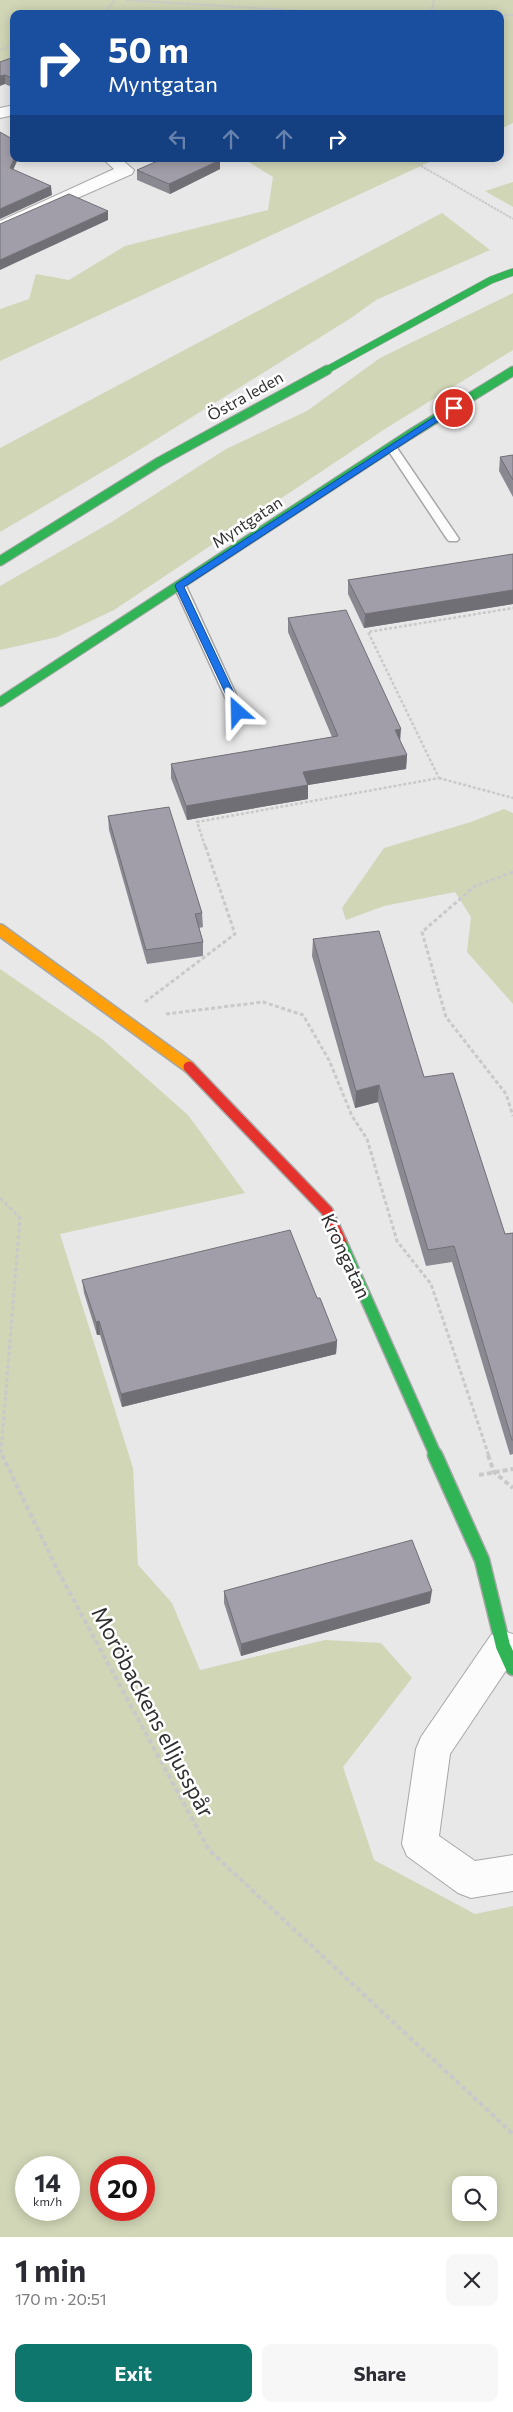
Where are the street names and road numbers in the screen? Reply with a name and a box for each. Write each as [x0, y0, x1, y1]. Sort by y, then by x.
street label: Östra leden [203, 367, 286, 424]
street label: Myntgatan [208, 492, 285, 551]
street label: Krongatan [317, 1210, 376, 1302]
street label: Moröbackens elljusspår [86, 1602, 221, 1822]

